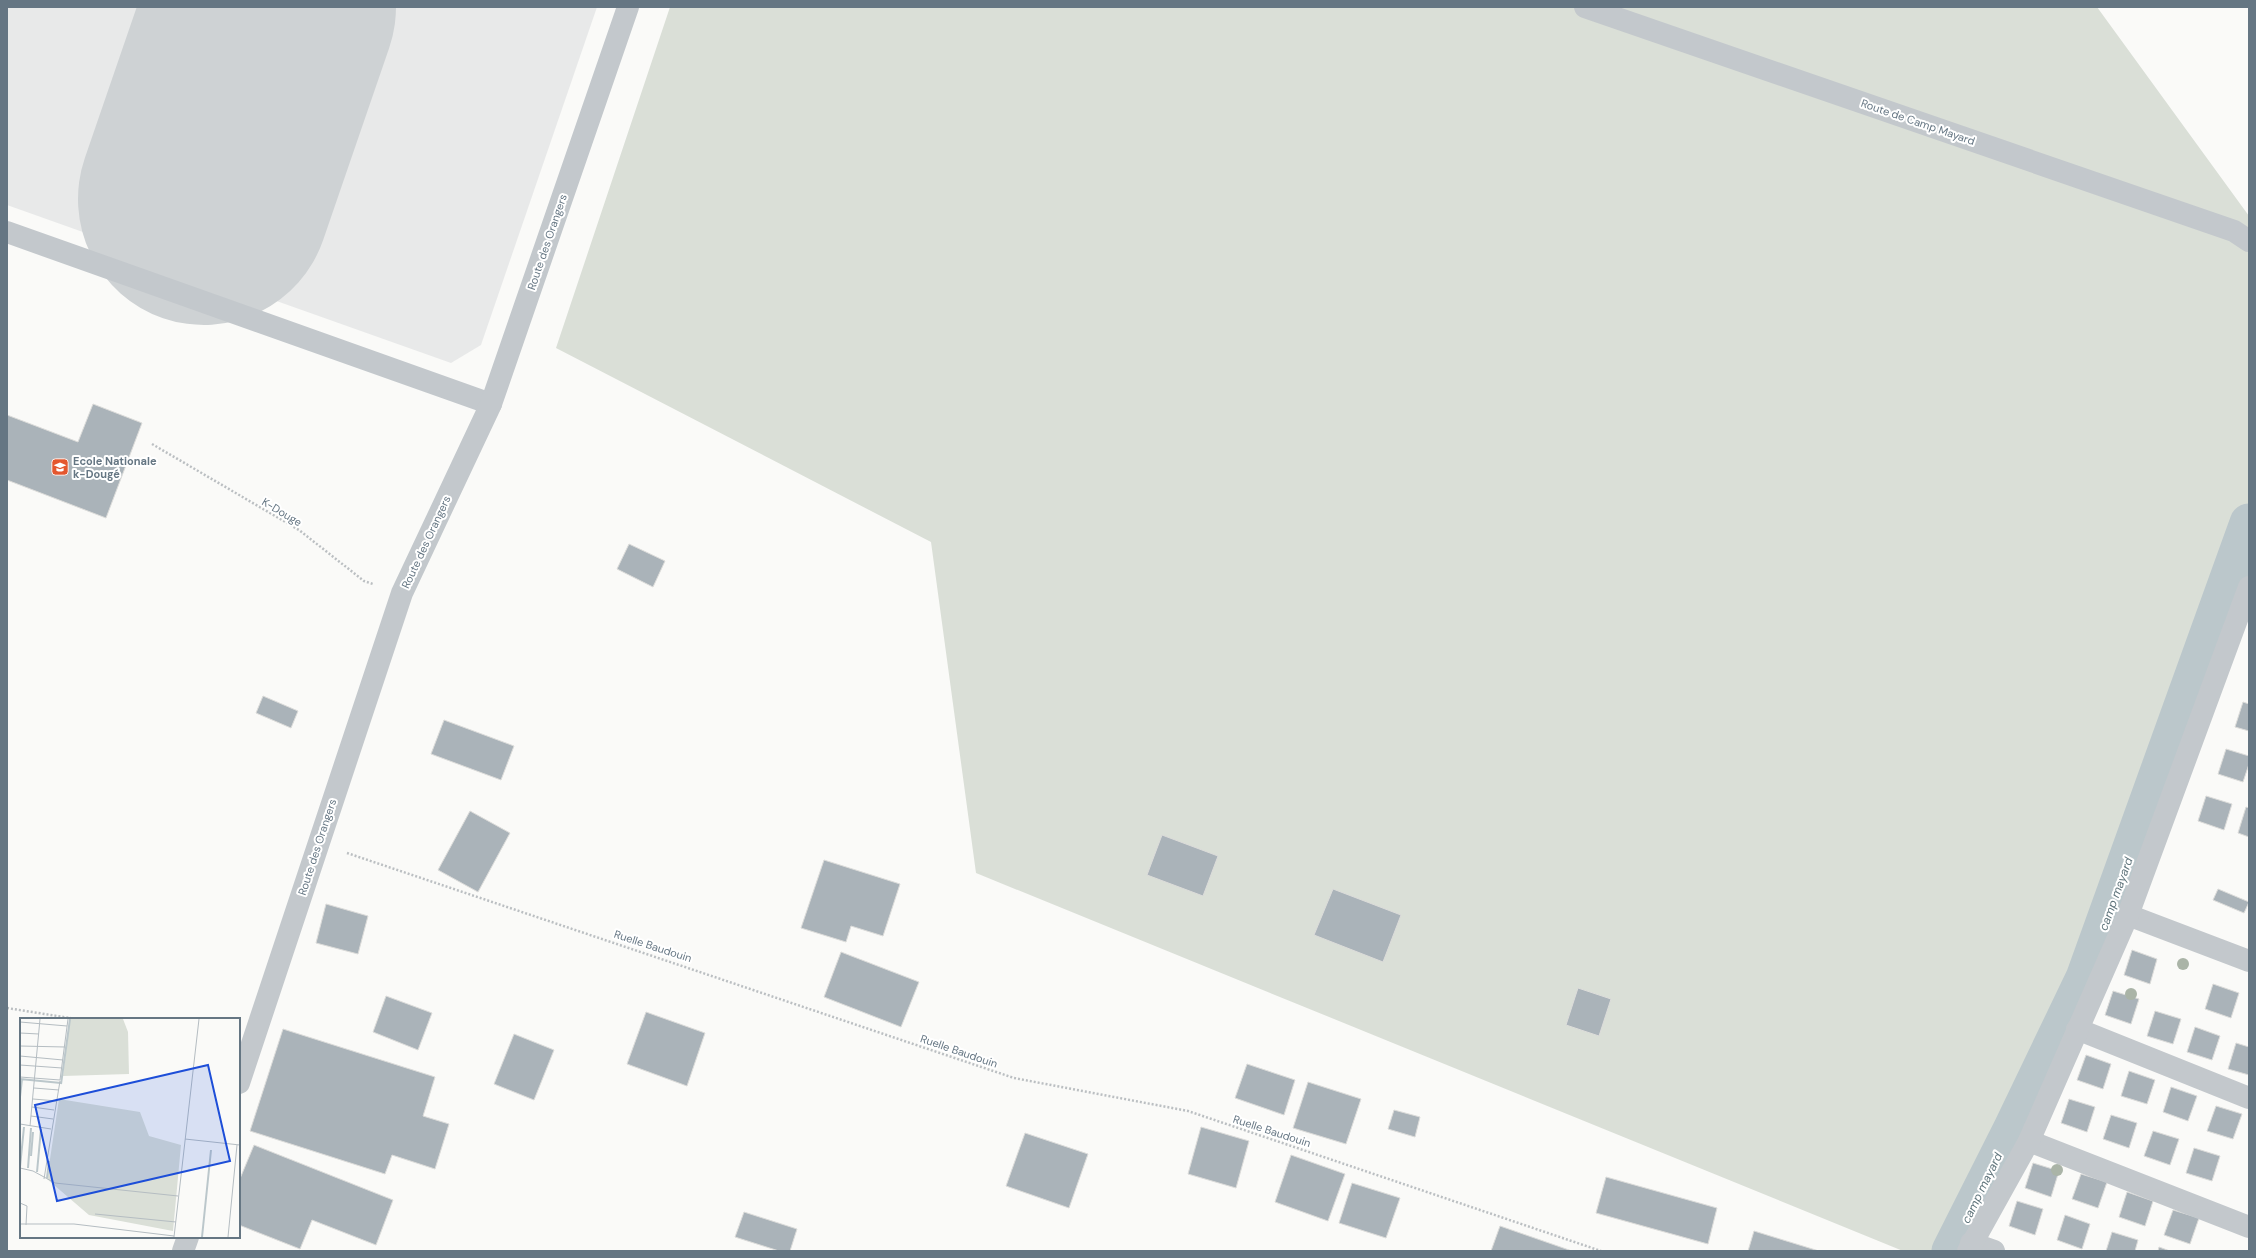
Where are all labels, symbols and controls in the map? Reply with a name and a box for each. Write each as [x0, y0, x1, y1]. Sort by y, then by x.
street label: Route de Camp Mayard [1859, 96, 1977, 148]
street label: Route des Orangers [524, 192, 570, 292]
place label: Ecole Nationale k-Dougé [73, 454, 157, 481]
school or university icon: Ecole Nationale k-Dougé [50, 457, 70, 477]
street label: Route des Orangers [398, 493, 454, 591]
street label: K-Douge [259, 495, 305, 529]
street label: Route des Orangers [295, 797, 339, 897]
water label: camp mayard [2095, 855, 2137, 933]
street label: Ruelle Baudouin [612, 927, 694, 965]
inset map [20, 1018, 240, 1238]
street label: Ruelle Baudouin [919, 1031, 999, 1071]
street label: Ruelle Baudouin [1231, 1112, 1313, 1150]
water label: camp mayard [1958, 1149, 2006, 1226]

